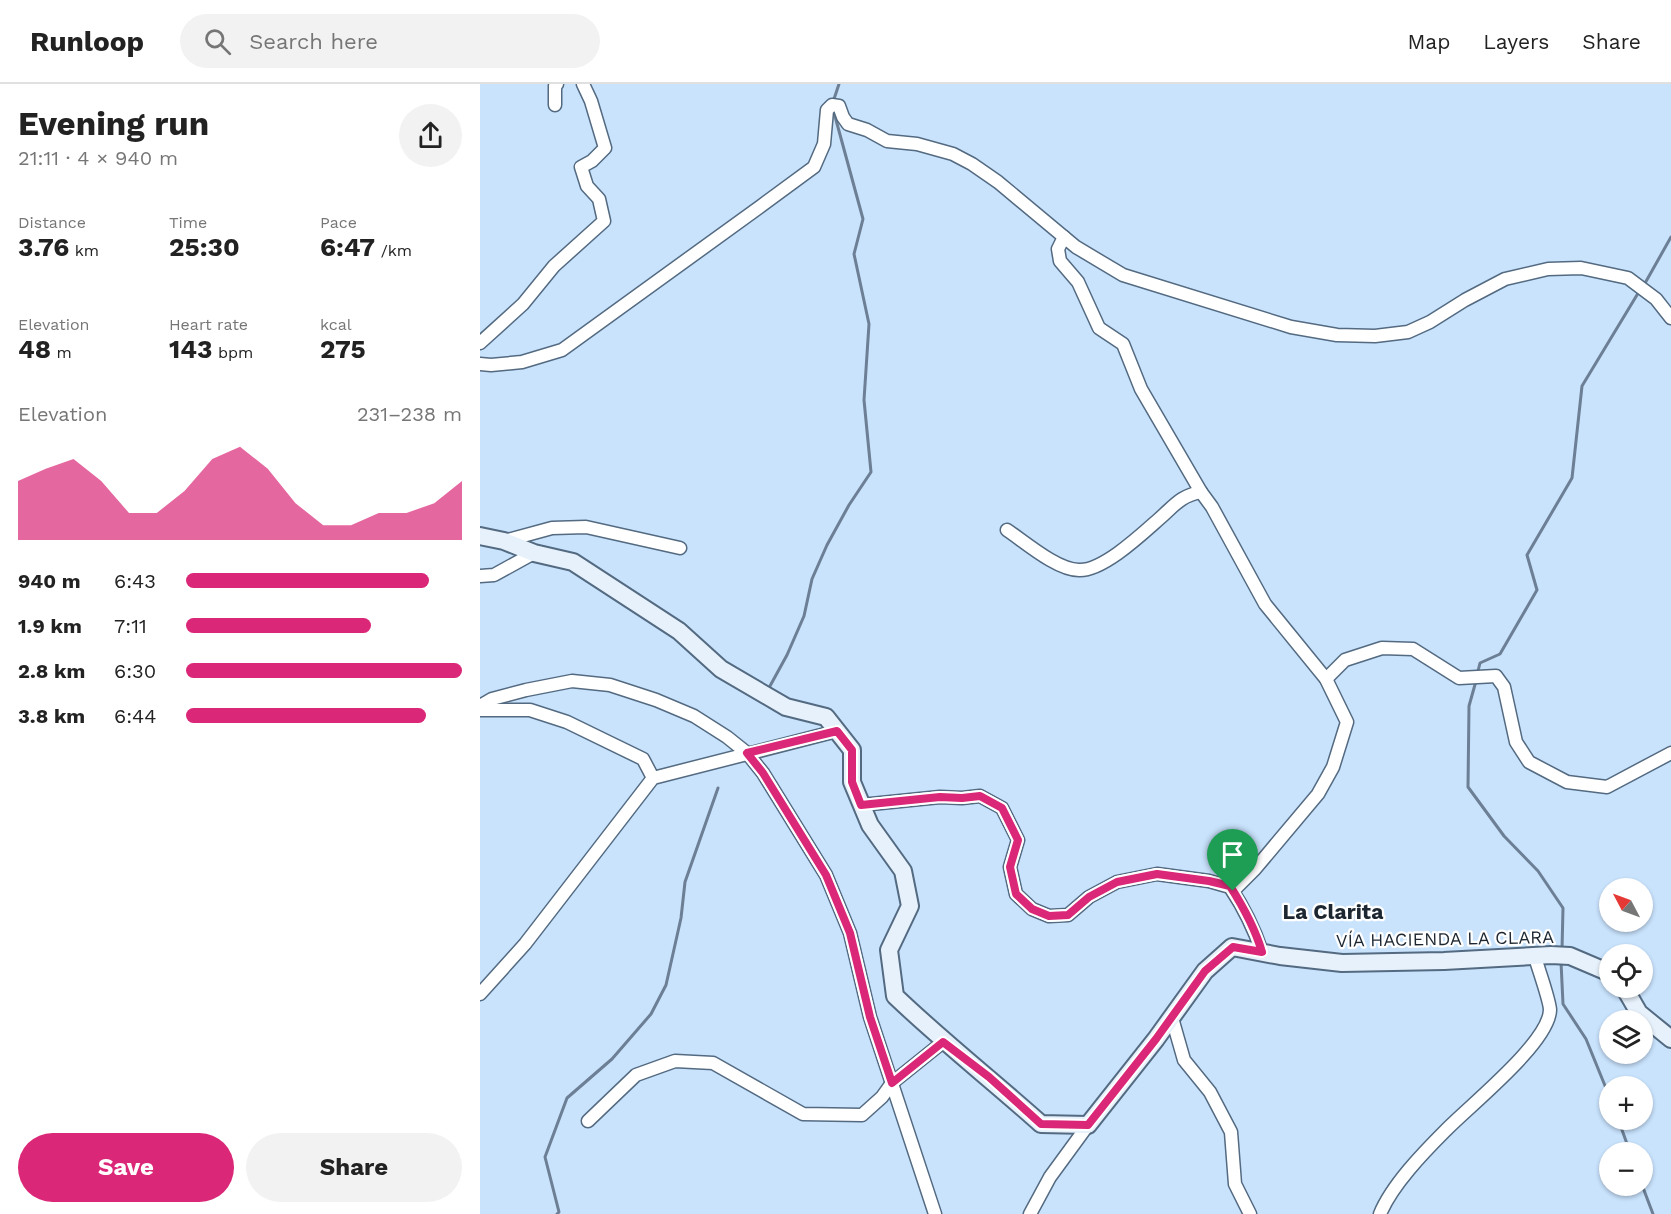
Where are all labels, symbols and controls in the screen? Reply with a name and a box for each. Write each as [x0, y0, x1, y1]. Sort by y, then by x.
search box [180, 14, 600, 68]
text: Runloop [30, 25, 144, 58]
icon: search [201, 25, 234, 58]
text: Search here [249, 29, 378, 54]
text: Map [1407, 29, 1450, 54]
text: Layers [1483, 29, 1549, 54]
text: Share [1582, 29, 1641, 54]
text: Evening run [18, 104, 209, 143]
button: share [399, 104, 462, 167]
text: 21:11 · 4 × 940 m [18, 146, 178, 170]
text: Distance [18, 213, 86, 232]
text: Time [169, 213, 207, 232]
text: Pace [320, 213, 357, 232]
text: 3.76 [18, 232, 69, 262]
text: 25:30 [169, 232, 240, 262]
text: 6:47 [320, 232, 375, 262]
text: km [69, 241, 99, 260]
text: /km [375, 241, 412, 260]
text: Elevation [18, 315, 89, 334]
text: Heart rate [169, 315, 248, 334]
text: kcal [320, 315, 352, 334]
text: 48 [18, 334, 51, 364]
text: 143 [169, 334, 212, 364]
text: 275 [320, 334, 366, 364]
text: m [51, 343, 72, 362]
text: bpm [212, 343, 253, 362]
text: Elevation [18, 402, 107, 426]
text: 231–238 m [357, 402, 462, 426]
text: 940 m [18, 569, 81, 593]
text: 6:43 [114, 569, 156, 593]
text: 1.9 km [18, 614, 82, 638]
text: 7:11 [114, 614, 147, 638]
text: 2.8 km [18, 659, 85, 683]
text: 6:30 [114, 659, 156, 683]
text: 3.8 km [18, 704, 85, 728]
text: 6:44 [114, 704, 157, 728]
pin [1207, 829, 1258, 891]
icon: arrive [1216, 838, 1249, 871]
north arrow [1599, 878, 1653, 932]
map controls [1599, 878, 1653, 1196]
district label: La Clarita [1283, 899, 1384, 924]
street label: VÍA HACIENDA LA CLARA [1336, 926, 1554, 951]
button: locate [1599, 944, 1653, 998]
button: layers [1599, 1010, 1653, 1064]
button: + [1599, 1076, 1653, 1130]
button: Save [18, 1133, 234, 1202]
button: Share [246, 1133, 462, 1202]
button: − [1599, 1142, 1653, 1196]

